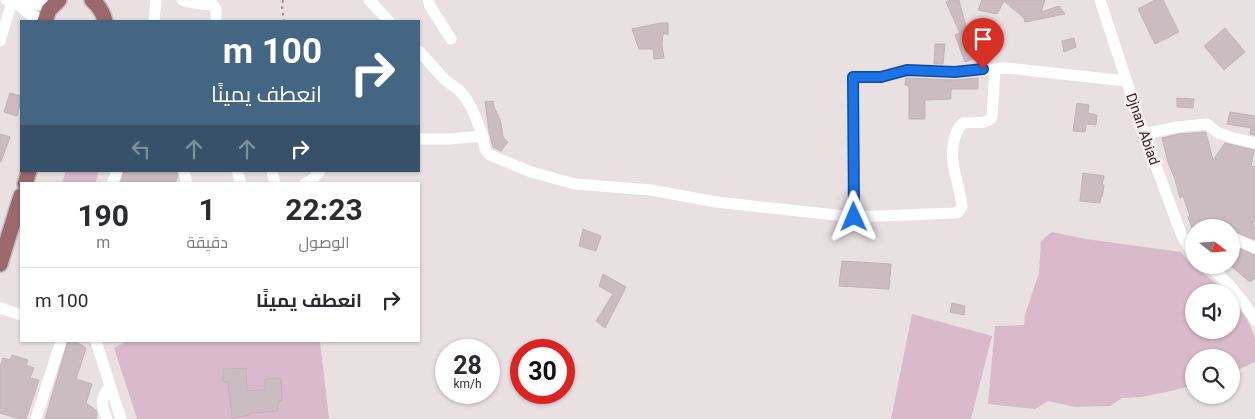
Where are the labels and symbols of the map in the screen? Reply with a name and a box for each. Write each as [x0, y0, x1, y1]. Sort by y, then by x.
pin [962, 18, 1004, 69]
street label: Djnan Abiad [1123, 91, 1163, 167]
position arrow [827, 190, 879, 242]
north arrow [1185, 219, 1240, 274]
speed limit sign: 30 [510, 339, 575, 404]

